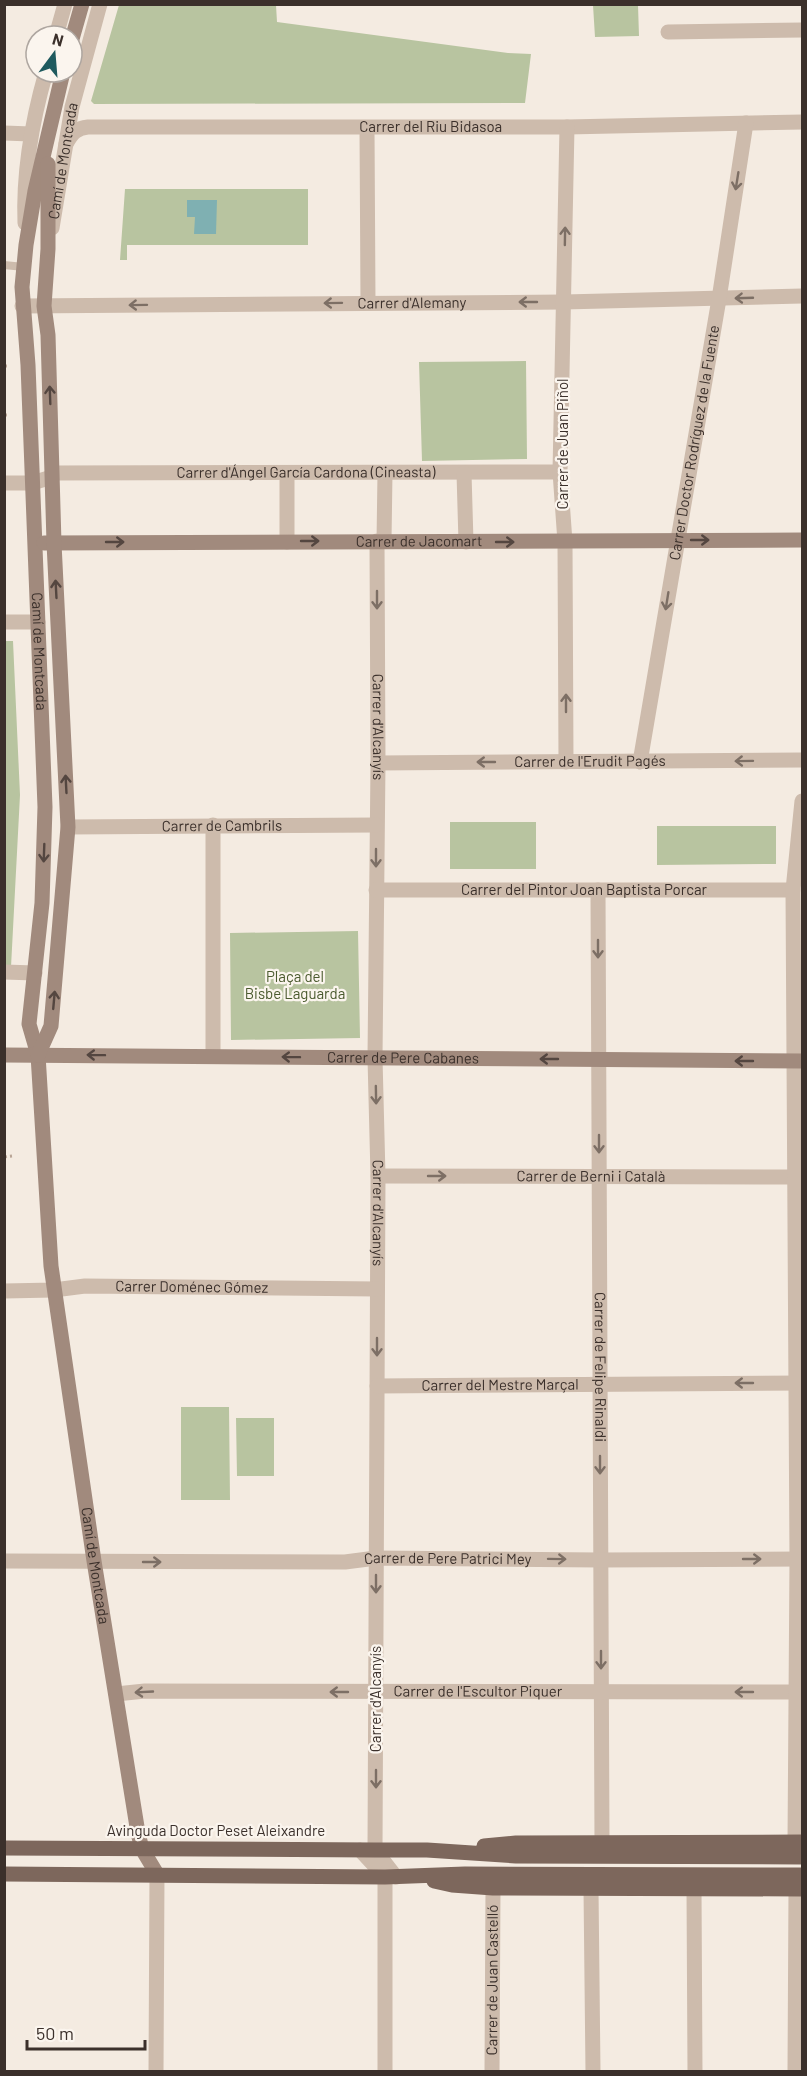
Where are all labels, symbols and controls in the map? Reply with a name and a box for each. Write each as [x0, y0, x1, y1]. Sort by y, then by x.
north arrow [24, 24, 84, 84]
text: N [51, 29, 66, 50]
street label: Camí de Montcada [44, 100, 81, 220]
street label: Carrer del Riu Bidasoa [359, 117, 502, 135]
one-way arrow [731, 171, 742, 191]
one-way arrow [559, 226, 571, 246]
street label: Carrer d'Alemany [357, 293, 467, 312]
one-way arrow [735, 293, 755, 304]
one-way arrow [519, 296, 539, 308]
one-way arrow [324, 297, 344, 309]
one-way arrow [129, 299, 149, 311]
street label: Carrer Doctor Rodríguez de la Fuente [665, 324, 722, 561]
street label: Carrer de Juan Piñol [553, 378, 571, 510]
one-way arrow [44, 385, 56, 405]
street label: Carrer d'Ángel García Cardona (Cineasta) [177, 462, 436, 481]
street label: Carrer de Jacomart [356, 531, 482, 550]
one-way arrow [689, 534, 709, 546]
one-way arrow [104, 536, 124, 548]
one-way arrow [299, 536, 319, 547]
one-way arrow [494, 536, 514, 548]
one-way arrow [51, 580, 62, 600]
one-way arrow [371, 589, 383, 609]
one-way arrow [661, 591, 672, 611]
street label: Camí de Montcada [29, 592, 51, 711]
street label: Carrer d'Alcanyís [370, 674, 388, 780]
one-way arrow [560, 694, 572, 714]
street label: Carrer de l'Erudit Pagés [514, 751, 666, 770]
one-way arrow [735, 755, 755, 767]
one-way arrow [477, 757, 497, 768]
one-way arrow [61, 775, 72, 795]
street label: Carrer de Cambrils [162, 816, 282, 834]
one-way arrow [38, 842, 49, 862]
one-way arrow [370, 847, 382, 867]
street label: Carrer del Pintor Joan Baptista Porcar [461, 880, 708, 898]
one-way arrow [592, 938, 604, 958]
park label: Plaça del Bisbe Laguarda [245, 967, 345, 1002]
one-way arrow [49, 990, 60, 1010]
street label: Carrer de Pere Cabanes [327, 1047, 479, 1067]
one-way arrow [87, 1049, 107, 1061]
one-way arrow [282, 1051, 302, 1063]
one-way arrow [540, 1053, 560, 1065]
one-way arrow [735, 1055, 755, 1067]
one-way arrow [370, 1084, 382, 1104]
one-way arrow [593, 1133, 605, 1153]
street label: Carrer d'Alcanyís [370, 1159, 388, 1266]
street label: Carrer de Berni i Català [517, 1166, 665, 1185]
one-way arrow [426, 1170, 446, 1182]
street label: Carrer Doménec Gómez [115, 1276, 269, 1296]
street label: Carrer de Felipe Rinaldi [592, 1292, 610, 1442]
one-way arrow [371, 1337, 383, 1357]
street label: Carrer del Mestre Marçal [421, 1375, 579, 1394]
one-way arrow [735, 1377, 755, 1389]
one-way arrow [594, 1454, 606, 1474]
street label: Camí de Montcada [78, 1506, 114, 1625]
street label: Carrer de Pere Patrici Mey [363, 1548, 532, 1567]
one-way arrow [741, 1553, 761, 1565]
one-way arrow [546, 1554, 566, 1565]
one-way arrow [142, 1556, 162, 1568]
one-way arrow [370, 1574, 382, 1594]
street label: Carrer d'Alcanyís [366, 1646, 384, 1752]
one-way arrow [595, 1649, 607, 1669]
street label: Carrer de l'Escultor Piquer [393, 1681, 563, 1700]
one-way arrow [135, 1686, 155, 1697]
one-way arrow [330, 1686, 350, 1698]
one-way arrow [735, 1686, 755, 1698]
one-way arrow [370, 1769, 381, 1789]
street label: Avinguda Doctor Peset Aleixandre [107, 1821, 325, 1839]
street label: Carrer de Juan Castelló [482, 1905, 501, 2055]
scale bar [27, 2013, 146, 2051]
text: 50 m [36, 2022, 74, 2044]

